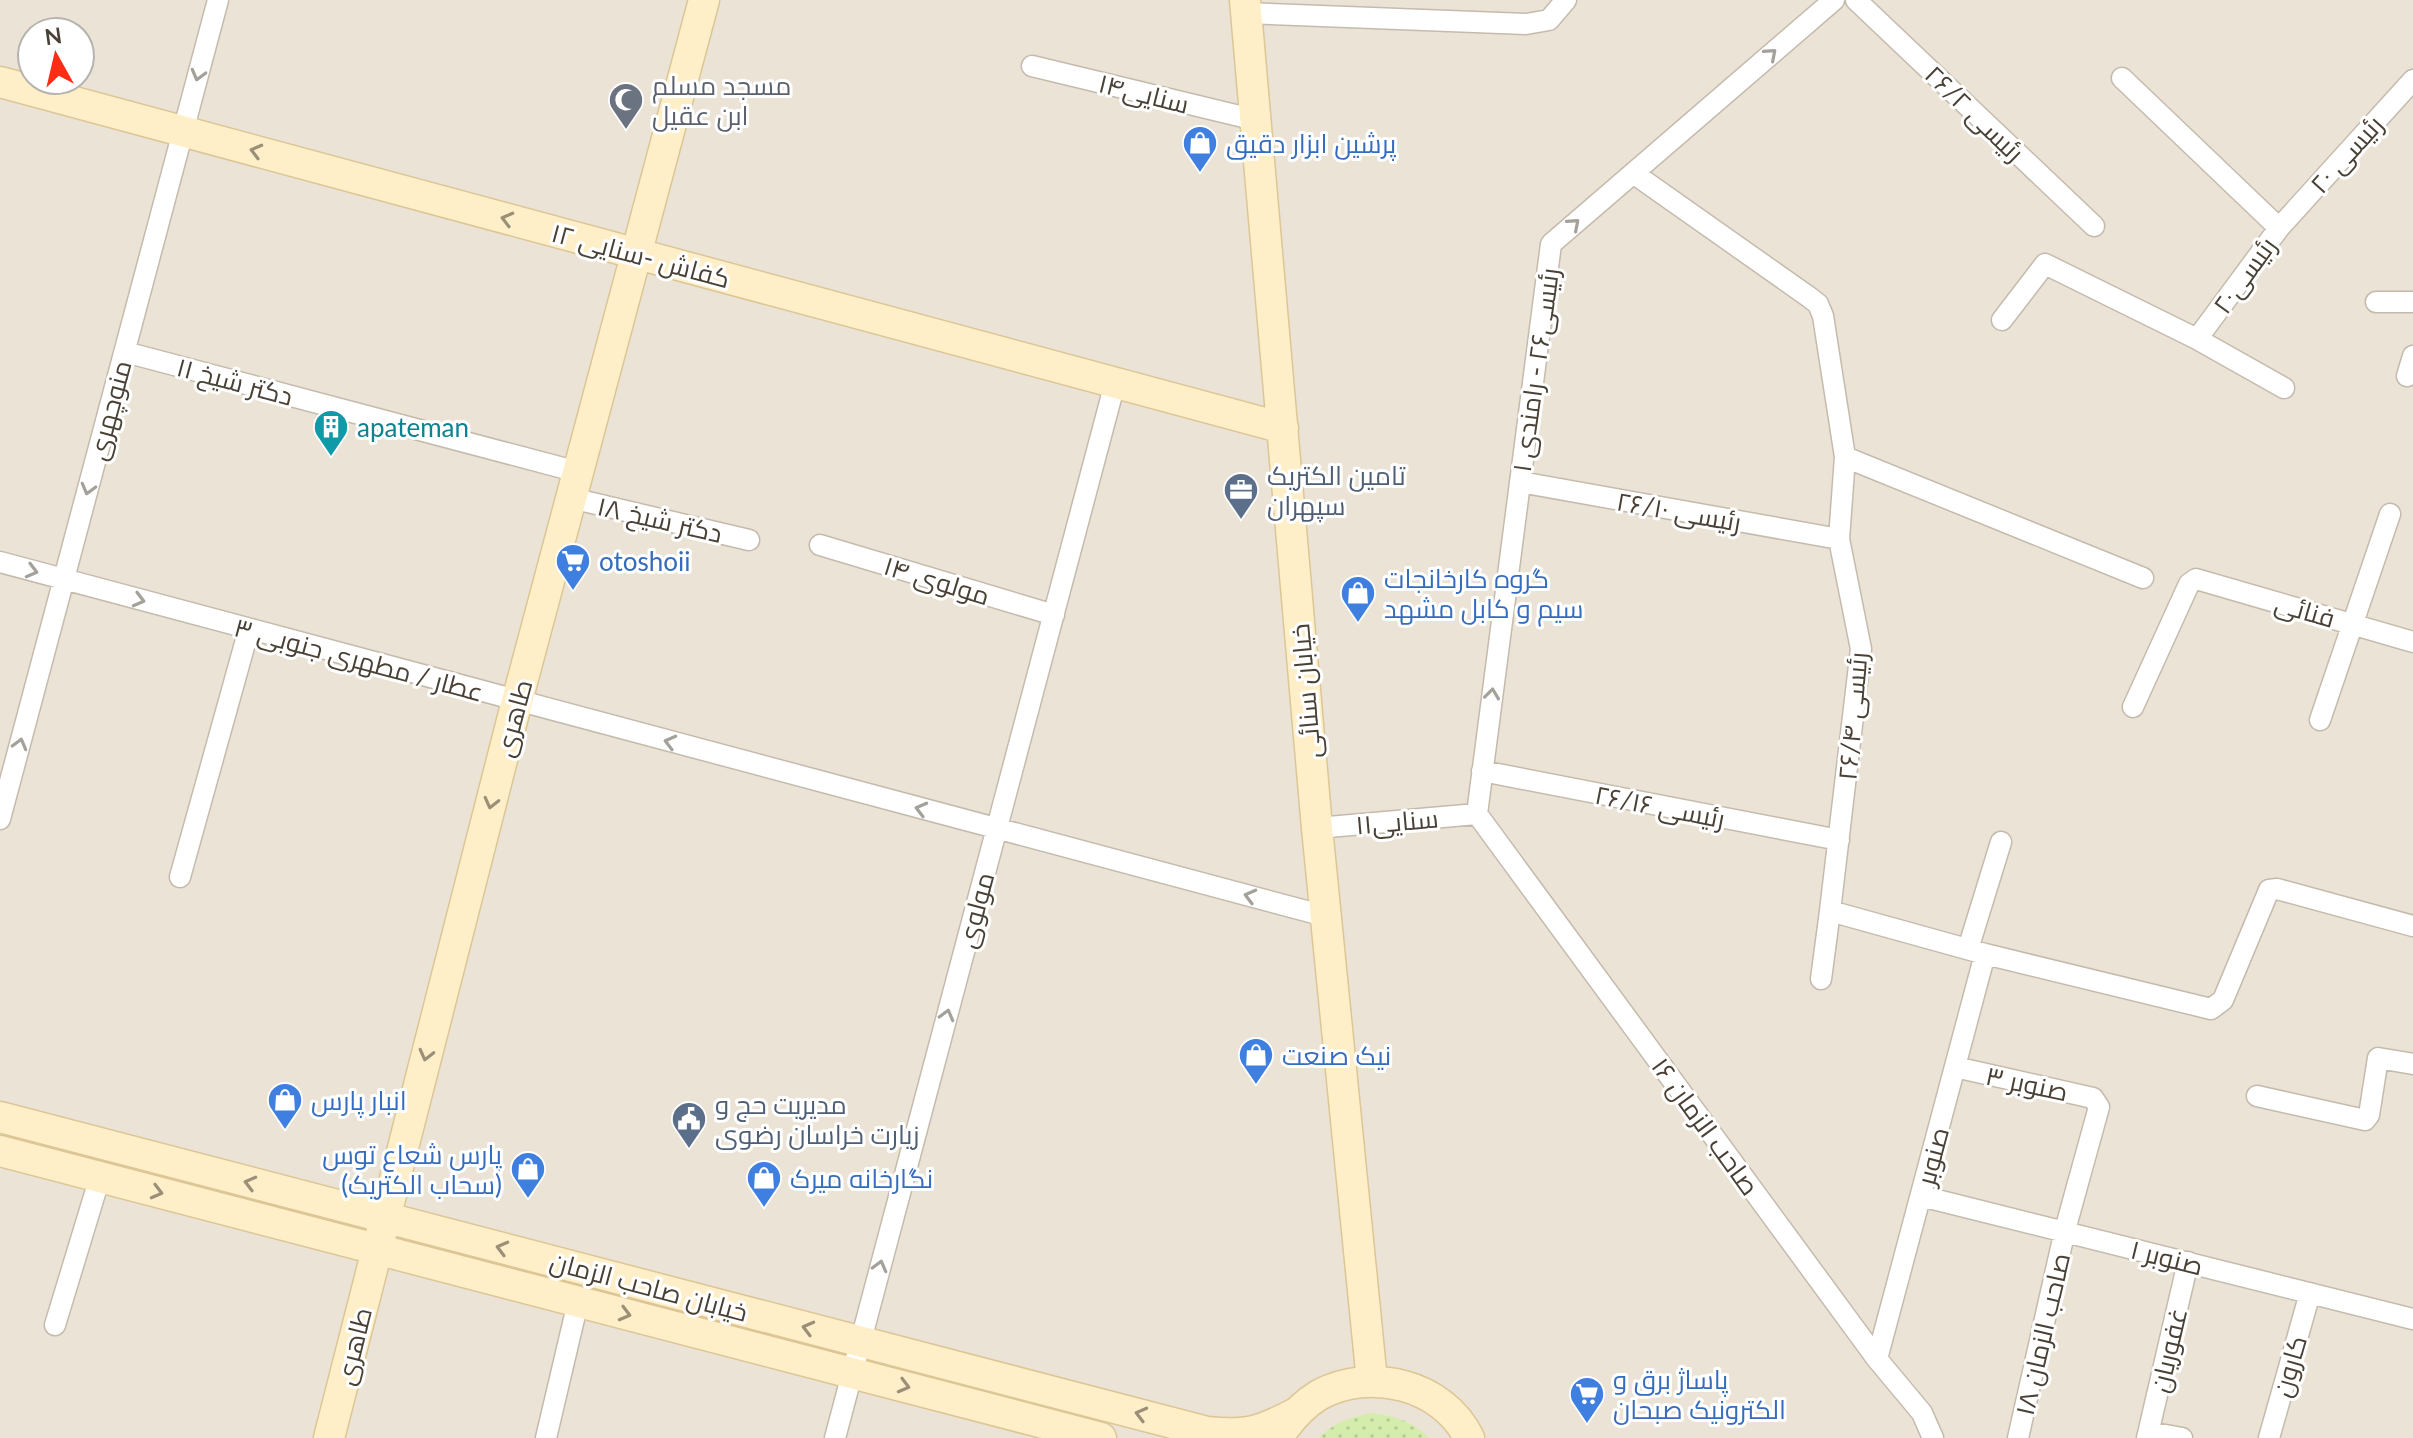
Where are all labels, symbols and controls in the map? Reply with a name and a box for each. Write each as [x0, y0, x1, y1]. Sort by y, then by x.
north arrow [16, 16, 96, 96]
text: N [43, 21, 63, 50]
one-way arrow [1762, 49, 1777, 64]
street label: رئیسی ۲۶/۲ [1918, 58, 2031, 169]
street label: سنایی۱۴ [1095, 66, 1193, 121]
one-way arrow [191, 68, 208, 82]
place label: مسجد مسلم ابن عقیل [652, 69, 791, 132]
mosque icon: مسجد مسلم ابن عقیل [607, 81, 645, 131]
street label: رئیسی ۲۰ [2303, 108, 2390, 200]
shop icon: پرشین ابزار دقیق [1181, 124, 1219, 174]
place label: پرشین ابزار دقیق [1226, 127, 1396, 161]
one-way arrow [249, 144, 263, 161]
one-way arrow [501, 212, 515, 228]
street label: کفاش -سنایی ۱۲ [548, 216, 734, 295]
one-way arrow [1565, 219, 1579, 234]
street label: رئیسی۲۰ [2205, 230, 2283, 320]
street label: رئیسی۲۶ - رامندی ۱ [1505, 266, 1566, 474]
street label: دکتر شیخ ۱۱ [173, 350, 297, 414]
street label: منوچهری [80, 357, 140, 464]
building icon: apateman [312, 408, 350, 458]
place label: apateman [357, 411, 469, 443]
place label: تامین الکتریک سپهران [1267, 459, 1406, 523]
office icon: تامین الکتریک سپهران [1222, 471, 1260, 521]
one-way arrow [81, 481, 97, 495]
street label: رئیسی ۲۶/۱۰ [1614, 484, 1744, 539]
street label: دکتر شیخ ۱۸ [594, 489, 726, 551]
supermarket icon: otoshoii [554, 542, 592, 592]
place label: otoshoii [599, 545, 691, 577]
street label: مولوی ۱۴ [880, 549, 994, 611]
one-way arrow [25, 562, 38, 578]
place label: گروه کارخانجات سیم و کابل مشهد [1384, 562, 1584, 627]
shop icon: گروه کارخانجات سیم و کابل مشهد [1339, 574, 1377, 624]
street label: فنائی [2271, 586, 2339, 635]
one-way arrow [132, 590, 146, 607]
street label: عطار / مطهری جنوبی ۳ [231, 610, 487, 709]
street label: خیابان سنائی [1283, 622, 1328, 760]
street label: رئیسی ۲۶/۴ [1830, 651, 1875, 782]
street label: طاهری [487, 676, 539, 760]
one-way arrow [1483, 687, 1500, 700]
one-way arrow [664, 734, 678, 751]
one-way arrow [11, 737, 28, 751]
street label: رئیسی ۲۶/۱۶ [1592, 778, 1728, 835]
one-way arrow [483, 796, 500, 810]
one-way arrow [915, 801, 929, 818]
street label: سنایی۱۱ [1354, 801, 1440, 842]
street label: مولوی [950, 869, 1000, 951]
one-way arrow [1243, 889, 1257, 906]
one-way arrow [938, 1008, 954, 1022]
shop icon: نیک صنعت [1237, 1036, 1275, 1086]
place label: نیک صنعت [1282, 1039, 1391, 1071]
one-way arrow [419, 1048, 436, 1062]
street label: صاحب الزمان ۱۶ [1645, 1051, 1767, 1201]
street label: صنوبر ۳ [1983, 1059, 2071, 1107]
shop icon: انبار پارس [266, 1081, 304, 1131]
place label: انبار پارس [311, 1084, 407, 1118]
place label: مدیریت حج و زیارت خراسان رضوی [715, 1088, 919, 1150]
public building icon: مدیریت حج و زیارت خراسان رضوی [670, 1100, 708, 1150]
street label: صنوبر [1908, 1123, 1955, 1190]
place label: پارس شعاع توس (سحاب الکتریک) [322, 1138, 502, 1200]
shop icon: پارس شعاع توس (سحاب الکتریک) [509, 1150, 547, 1200]
shop icon: نگارخانه میرک [745, 1159, 783, 1209]
place label: نگارخانه میرک [790, 1162, 933, 1194]
one-way arrow [244, 1175, 258, 1192]
one-way arrow [149, 1182, 163, 1199]
street label: صنوبر ۱ [2128, 1233, 2206, 1281]
one-way arrow [495, 1241, 509, 1258]
street label: خیابان صاحب الزمان [547, 1244, 751, 1328]
street label: صاحب الزمان ۱۸ [2008, 1250, 2076, 1418]
one-way arrow [871, 1260, 887, 1273]
street label: طاهری [328, 1304, 378, 1388]
one-way arrow [618, 1304, 632, 1321]
street label: غفوریان [2143, 1305, 2193, 1395]
one-way arrow [801, 1320, 815, 1337]
street label: کارون [2265, 1332, 2313, 1400]
place label: پاساژ برق و الکترونیک صبحان [1613, 1363, 1786, 1425]
supermarket icon: پاساژ برق و الکترونیک صبحان [1568, 1375, 1606, 1425]
one-way arrow [896, 1377, 910, 1394]
one-way arrow [1134, 1407, 1148, 1424]

